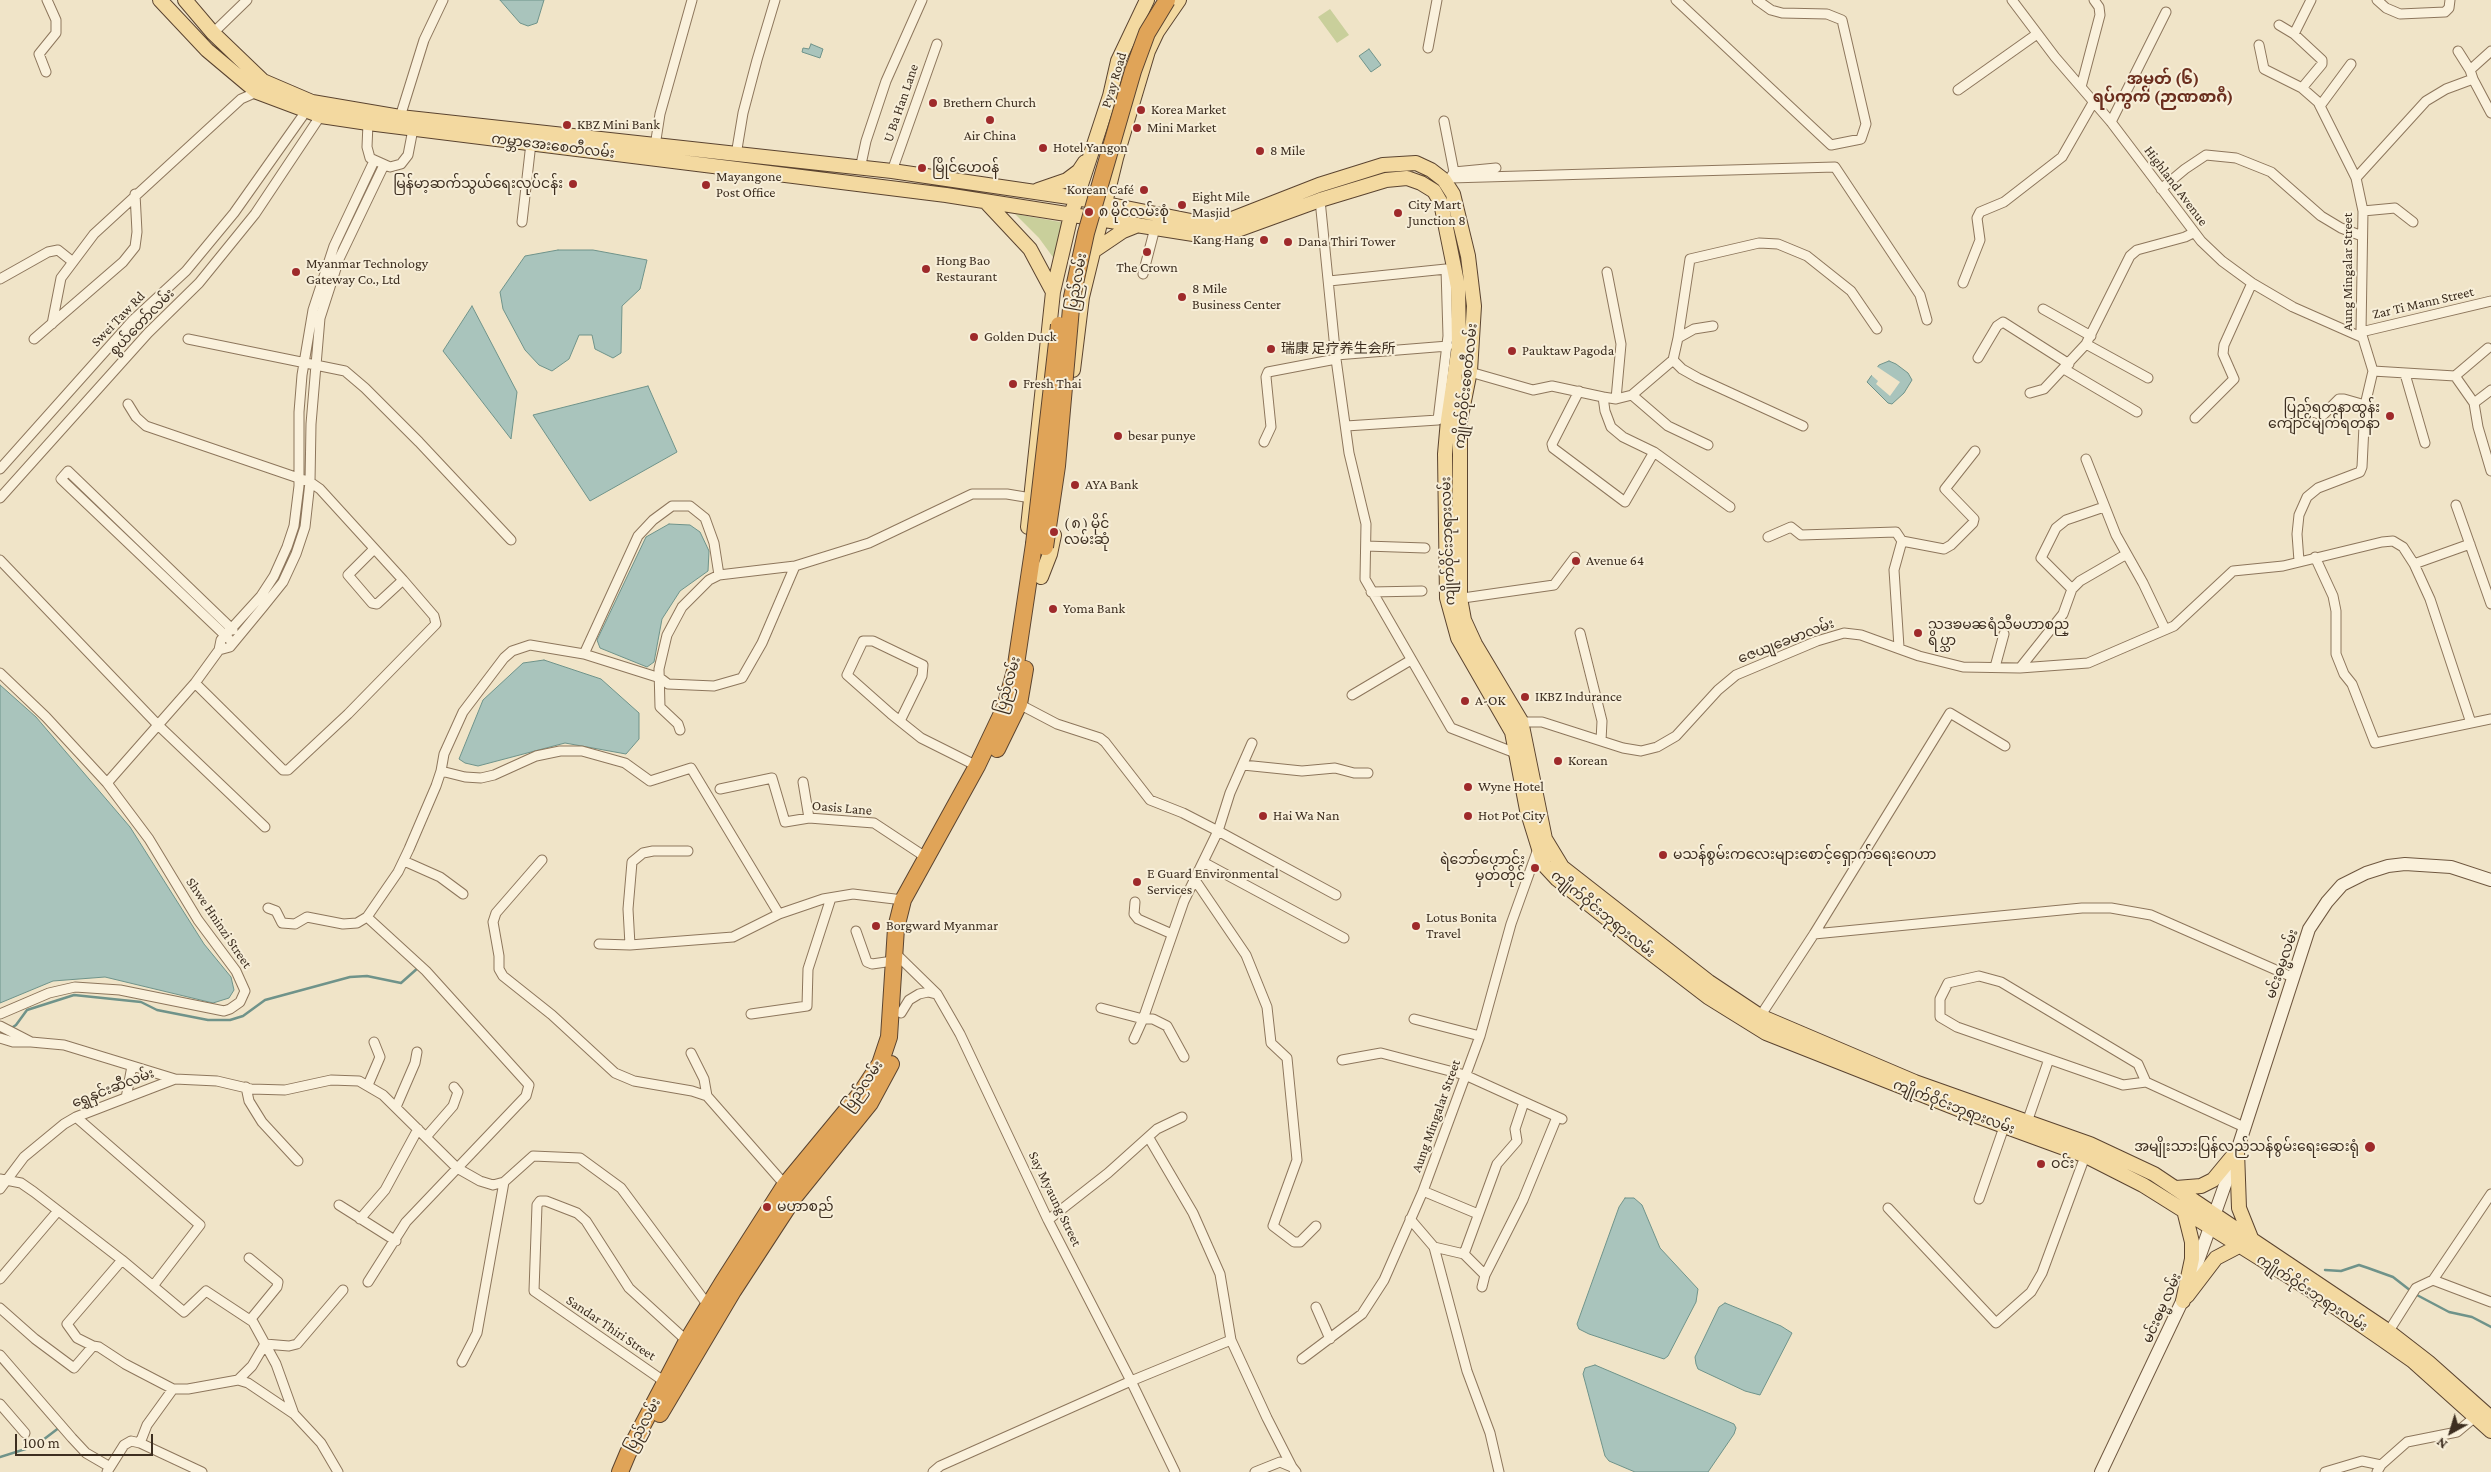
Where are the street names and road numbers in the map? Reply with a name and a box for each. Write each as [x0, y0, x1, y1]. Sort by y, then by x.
street label: Pyay Road [1098, 50, 1130, 110]
street label: U Ba Han Lane [880, 62, 922, 144]
street label: ကမ္ဘာအေးစေတီလမ်း [490, 130, 616, 162]
street label: Highland Avenue [2140, 143, 2212, 229]
street label: Aung Mingalar Street [2340, 213, 2356, 331]
street label: ပြည်လမ်း [1064, 252, 1090, 312]
street label: Zar Ti Mann Street [2371, 283, 2475, 323]
street label: စွယ်တော်လမ်း [106, 285, 178, 359]
street label: Swei Taw Rd [87, 288, 149, 350]
street label: ကျိုက်ဝိုင်းစေတီလမ်း [1451, 322, 1481, 450]
street label: ကျိုက်ဝိုင်းဘုရားလမ်း [1437, 476, 1459, 606]
street label: ဇေယျခေမာလမ်း [1736, 615, 1836, 667]
street label: ပြည်လမ်း [992, 655, 1024, 715]
street label: Oasis Lane [811, 797, 873, 819]
street label: ကျိုက်ဝိုင်းဘုရားလမ်း [1548, 867, 1658, 961]
street label: Shwe Hninzi Street [182, 874, 256, 972]
street label: မင်းဓမ္မလမ်း [2262, 927, 2302, 1001]
street label: ပြည်လမ်း [839, 1057, 887, 1115]
street label: Aung Mingalar Street [1408, 1057, 1464, 1175]
street label: ရွှေနှင်းဆီလမ်း [69, 1065, 157, 1111]
street label: ကျိုက်ဝိုင်းဘုရားလမ်း [1891, 1076, 2017, 1138]
street label: Say Myaung Street [1025, 1149, 1085, 1249]
street label: ကျိုက်ဝိုင်းဘုရားလမ်း [2253, 1251, 2371, 1335]
street label: မင်းဓမ္မ လမ်း [2139, 1270, 2185, 1346]
street label: Sandar Thiri Street [563, 1292, 659, 1364]
street label: ပြည်လမ်း [622, 1395, 664, 1455]

